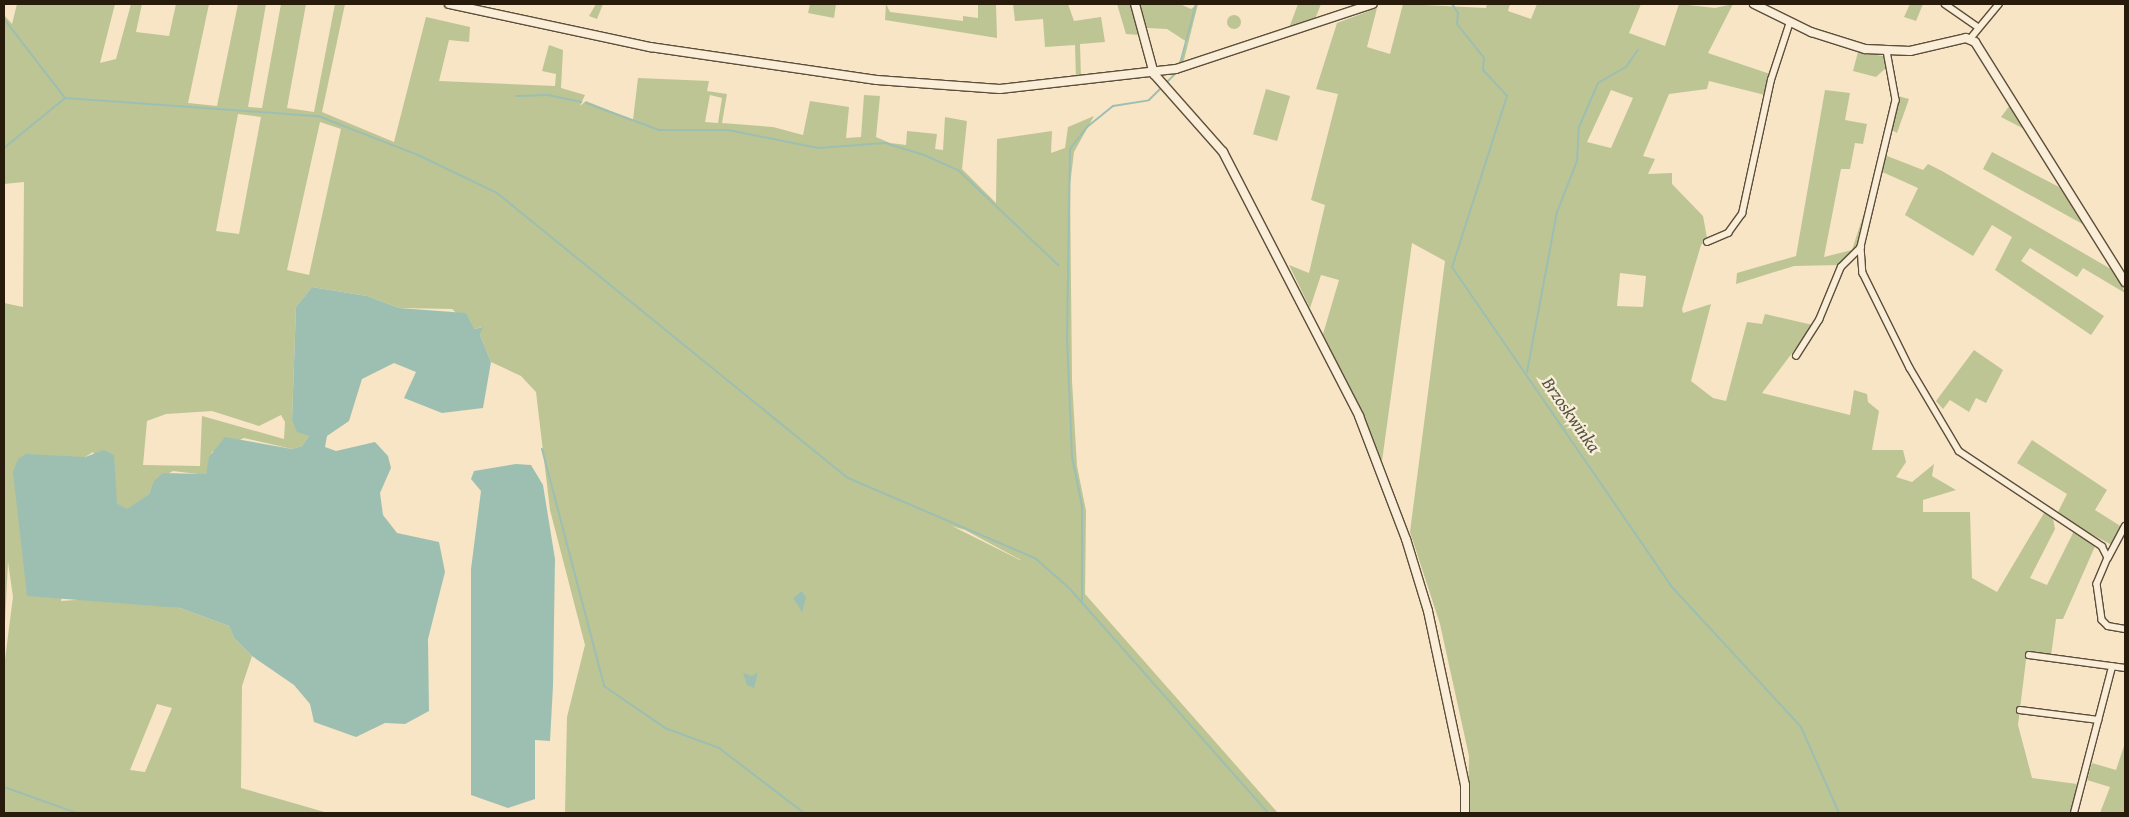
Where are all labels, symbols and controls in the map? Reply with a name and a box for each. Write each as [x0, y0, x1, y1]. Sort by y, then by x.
water label: Brzoskwinka [1537, 373, 1605, 457]

